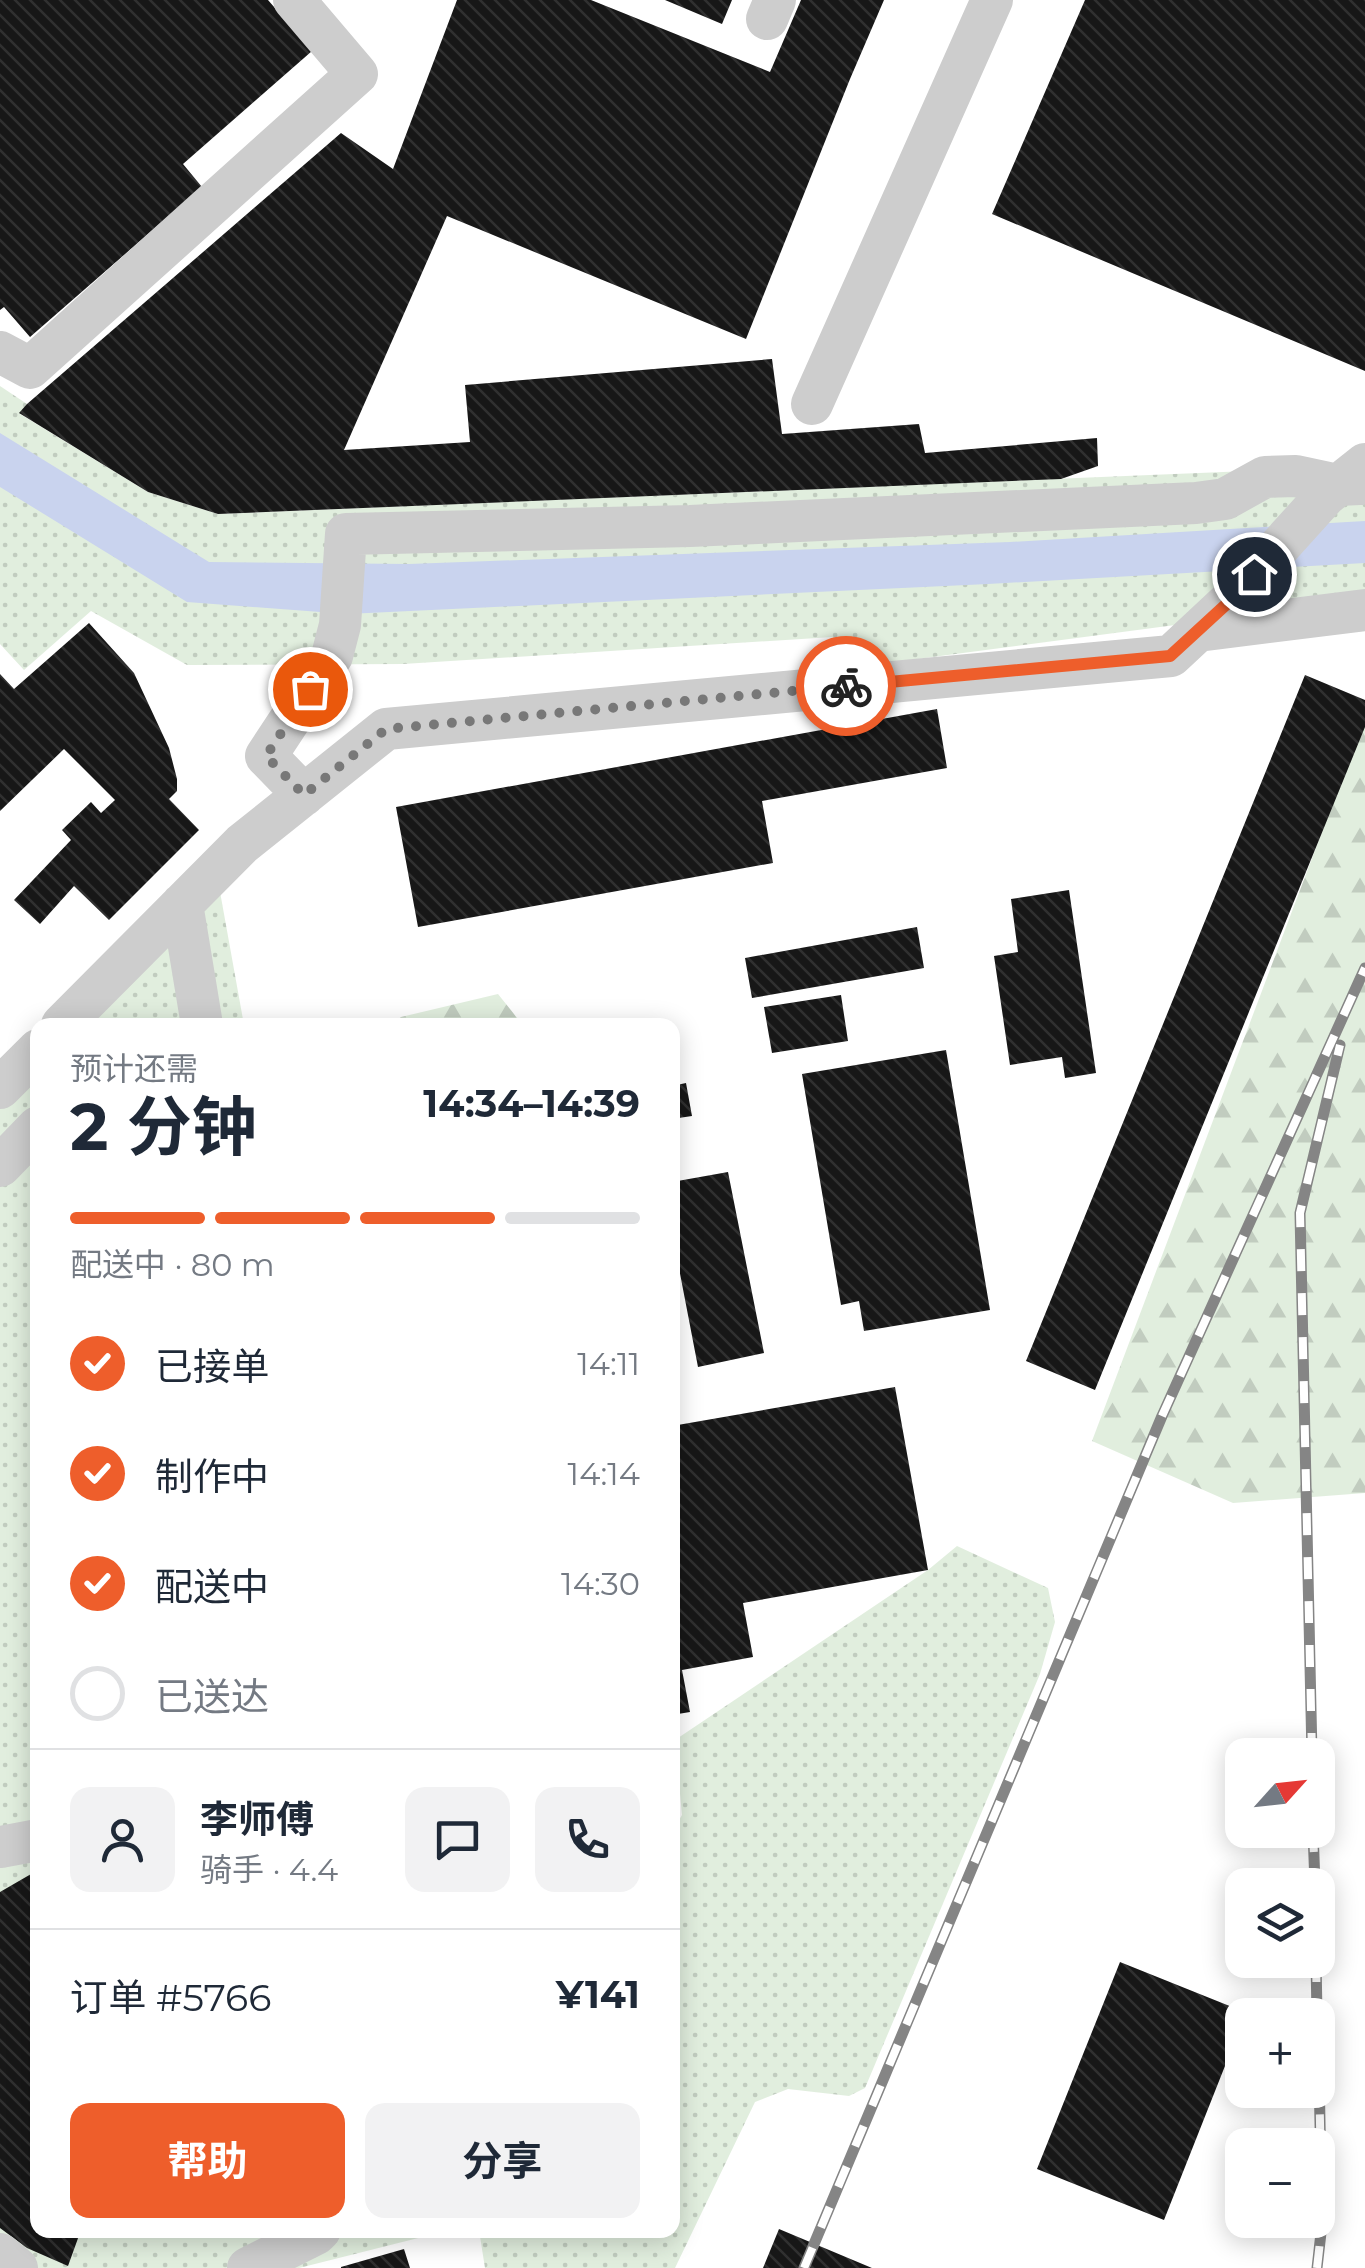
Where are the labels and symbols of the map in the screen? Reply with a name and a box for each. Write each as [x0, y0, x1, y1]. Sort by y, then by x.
pin [1212, 532, 1297, 617]
courier [796, 636, 896, 736]
pin [268, 647, 353, 732]
north arrow [1225, 1738, 1335, 1848]

